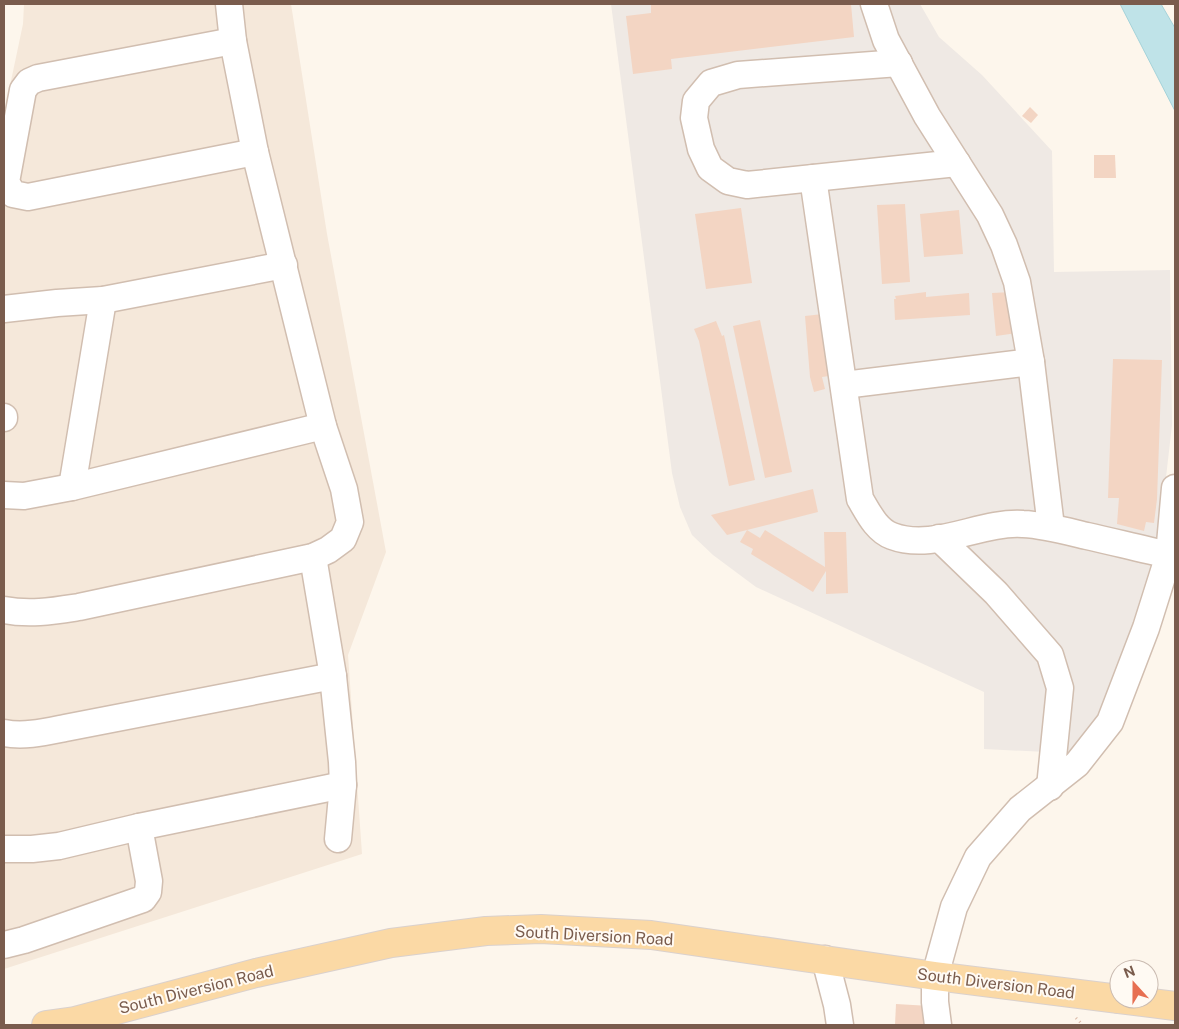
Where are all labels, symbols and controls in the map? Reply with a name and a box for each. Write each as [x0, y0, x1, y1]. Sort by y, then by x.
street label: South Diversion Road [514, 922, 674, 949]
north arrow [1109, 959, 1159, 1009]
street label: South Diversion Road [117, 961, 275, 1018]
text: N [1121, 962, 1137, 981]
street label: South Diversion Road [916, 964, 1076, 1003]

